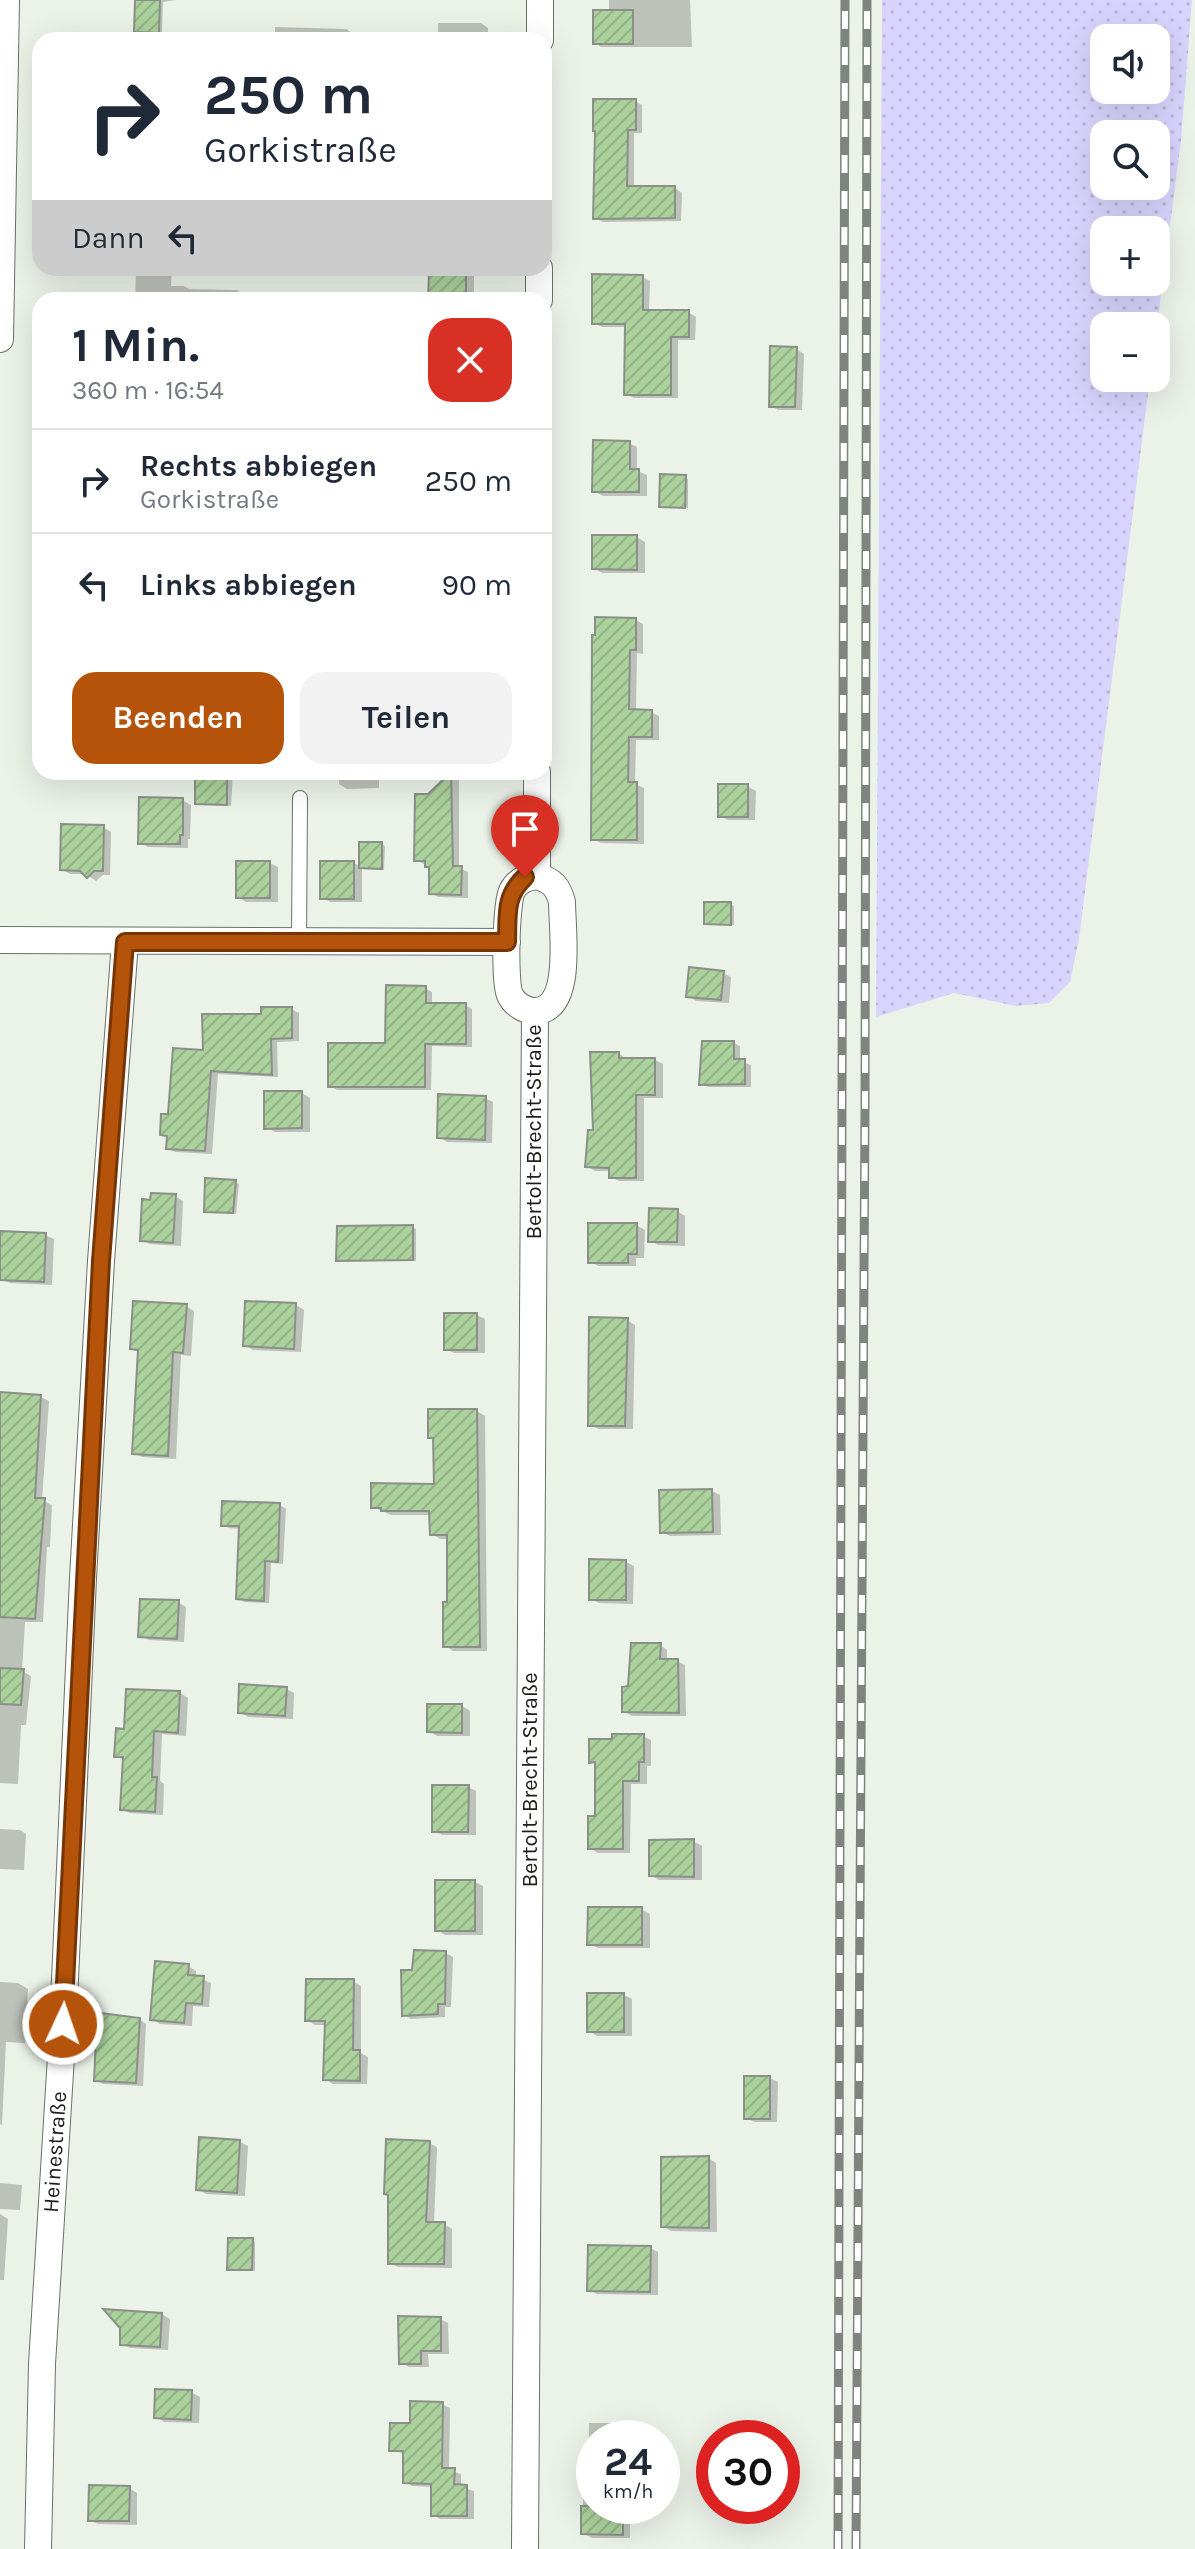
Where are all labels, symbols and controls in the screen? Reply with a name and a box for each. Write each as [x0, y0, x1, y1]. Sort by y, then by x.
map controls [1090, 24, 1170, 392]
button: sound [1090, 24, 1170, 104]
text: 250 m [204, 62, 373, 127]
icon: right [72, 64, 176, 168]
button: search [1090, 120, 1170, 200]
text: Gorkistraße [204, 129, 397, 171]
icon: left [161, 216, 205, 260]
button: + [1090, 216, 1170, 296]
text: Dann [72, 220, 145, 256]
button: − [1090, 312, 1170, 392]
text: 1 Min. [72, 317, 199, 373]
button: close [428, 318, 512, 402]
text: 360 m · 16:54 [72, 375, 224, 406]
text: Rechts abbiegen [140, 448, 377, 484]
icon: right [72, 459, 116, 503]
text: 250 m [425, 463, 512, 499]
text: Gorkistraße [140, 484, 279, 515]
icon: left [72, 563, 116, 607]
text: Links abbiegen [140, 567, 357, 603]
text: 90 m [442, 567, 512, 603]
button: Beenden [72, 672, 284, 764]
button: Teilen [300, 672, 512, 764]
pin [491, 795, 559, 877]
icon: arrive [503, 807, 547, 851]
street label: Bertolt-Brecht-Straße [521, 1024, 547, 1240]
street label: Bertolt-Brecht-Straße [517, 1672, 543, 1888]
position arrow [21, 1982, 105, 2066]
street label: Heinestraße [38, 2090, 72, 2214]
speed limit sign: 30 [696, 2420, 800, 2524]
text: 24 [604, 2438, 652, 2485]
text: km/h [603, 2480, 653, 2503]

